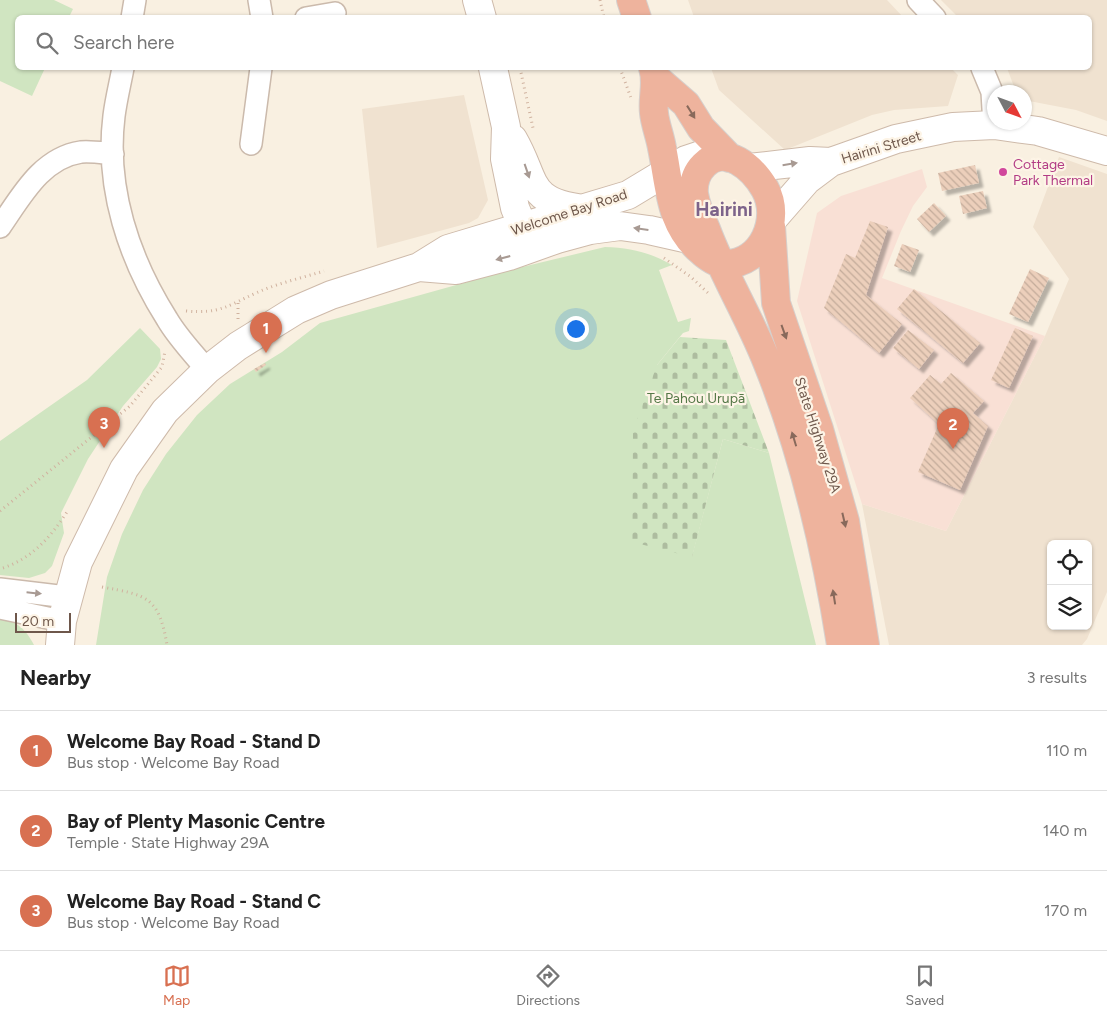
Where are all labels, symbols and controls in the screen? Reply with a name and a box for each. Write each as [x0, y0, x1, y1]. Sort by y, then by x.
search box [15, 15, 1092, 70]
icon: search [33, 29, 61, 57]
text: Search here [73, 31, 175, 54]
north arrow [987, 85, 1032, 130]
one-way arrow [686, 106, 696, 119]
street label: Hairini Street [839, 127, 923, 168]
place label: Cottage Park Thermal [1013, 156, 1093, 189]
one-way arrow [782, 159, 798, 167]
one-way arrow [523, 164, 531, 179]
marker: Cottage Park Thermal [997, 166, 1009, 178]
street label: Welcome Bay Road [509, 186, 629, 239]
district label: Hairini [695, 198, 753, 221]
one-way arrow [633, 225, 649, 233]
one-way arrow [495, 254, 510, 262]
pin: 1 [250, 312, 282, 353]
your location [563, 316, 589, 342]
one-way arrow [781, 325, 788, 340]
street label: State Highway 29A [791, 375, 844, 496]
park label: Te Pahou Urupā [647, 390, 745, 407]
pin: 3 [88, 407, 120, 448]
pin: 2 [937, 408, 969, 449]
one-way arrow [790, 432, 798, 447]
one-way arrow [840, 513, 848, 528]
map controls [1047, 540, 1092, 630]
button: locate [1047, 540, 1092, 585]
button: layers [1047, 585, 1092, 630]
one-way arrow [829, 588, 837, 604]
one-way arrow [26, 589, 42, 597]
scale bar [15, 610, 71, 633]
text: 20 m [22, 613, 54, 630]
text: Nearby [20, 665, 91, 690]
text: 3 results [1027, 668, 1087, 687]
text: Welcome Bay Road - Stand D [67, 730, 321, 753]
text: 1 [33, 741, 39, 760]
text: 110 m [1046, 741, 1087, 760]
text: Bus stop · Welcome Bay Road [67, 753, 280, 772]
text: Bay of Plenty Masonic Centre [67, 810, 325, 833]
text: 2 [31, 821, 41, 840]
text: 140 m [1043, 821, 1087, 840]
text: Temple · State Highway 29A [67, 833, 269, 852]
text: Welcome Bay Road - Stand C [67, 890, 321, 913]
text: 3 [32, 901, 40, 920]
text: 170 m [1044, 901, 1087, 920]
text: Bus stop · Welcome Bay Road [67, 913, 280, 932]
tab: Map [163, 962, 191, 1009]
tab: Directions [516, 962, 580, 1009]
tab: Saved [906, 962, 944, 1009]

